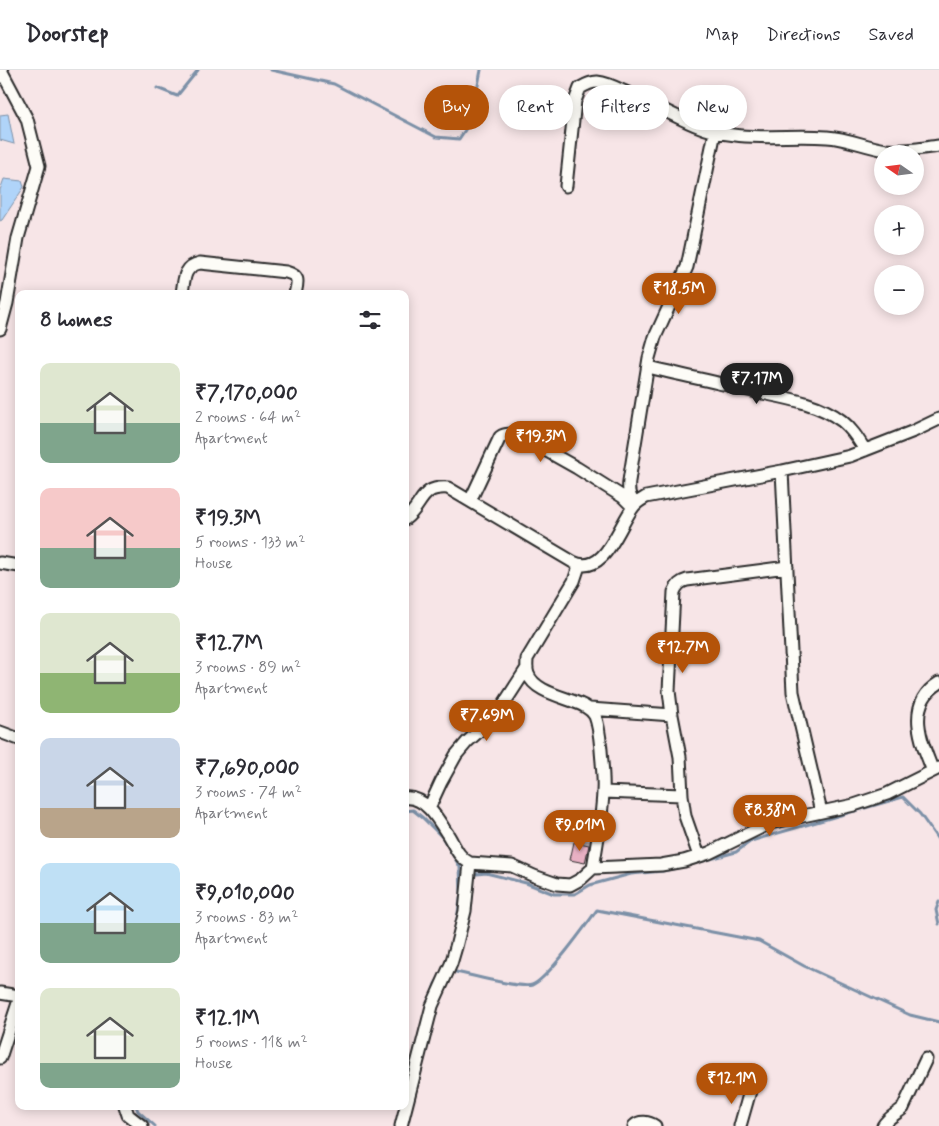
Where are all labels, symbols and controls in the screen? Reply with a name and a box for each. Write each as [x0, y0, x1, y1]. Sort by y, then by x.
text: Doorstep [25, 19, 109, 50]
text: Map [706, 23, 739, 47]
text: Directions [767, 23, 841, 47]
text: Saved [869, 23, 914, 47]
chip: Buy [424, 85, 489, 130]
chip: Rent [499, 85, 573, 130]
chip: Filters [583, 85, 669, 130]
chip: New [679, 85, 747, 130]
north arrow [874, 145, 924, 195]
map controls [874, 145, 924, 315]
button: + [874, 205, 924, 255]
button: − [874, 265, 924, 315]
pin: ₹18.5M [638, 272, 720, 315]
text: ₹18.5M [653, 278, 705, 299]
text: 8 homes [40, 306, 112, 334]
icon: filters [356, 306, 384, 334]
pin: ₹7.17M [716, 362, 798, 405]
text: ₹7.17M [731, 368, 783, 389]
text: ₹7,170,000 [195, 379, 298, 407]
icon: home [80, 383, 140, 443]
text: 2 rooms · 64 m² [195, 407, 301, 428]
pin: ₹19.3M [500, 420, 582, 463]
text: ₹19.3M [516, 426, 566, 447]
text: Apartment [195, 428, 268, 449]
text: ₹19.3M [195, 504, 261, 532]
icon: home [80, 508, 140, 568]
text: 5 rooms · 133 m² [195, 532, 305, 553]
text: House [195, 553, 233, 574]
text: ₹12.7M [195, 629, 263, 657]
pin: ₹12.7M [642, 632, 724, 674]
icon: home [80, 633, 140, 693]
text: ₹12.7M [657, 637, 709, 658]
text: 3 rooms · 89 m² [195, 657, 301, 678]
text: Apartment [195, 678, 268, 699]
pin: ₹7.69M [446, 700, 528, 742]
text: ₹7.69M [460, 705, 514, 726]
text: ₹7,690,000 [195, 754, 300, 782]
icon: home [80, 758, 140, 818]
text: 3 rooms · 74 m² [195, 782, 302, 803]
pin: ₹8.38M [729, 794, 811, 837]
text: ₹8.38M [744, 800, 796, 821]
text: Apartment [195, 803, 268, 824]
pin: ₹9.01M [539, 810, 621, 852]
text: ₹9.01M [555, 815, 605, 836]
text: ₹9,010,000 [195, 879, 295, 907]
icon: home [80, 883, 140, 943]
text: 3 rooms · 83 m² [195, 907, 298, 928]
text: Apartment [195, 928, 268, 949]
text: ₹12.1M [195, 1004, 260, 1032]
icon: home [80, 1008, 140, 1068]
text: 5 rooms · 118 m² [195, 1032, 308, 1053]
text: House [195, 1053, 233, 1074]
pin: ₹12.1M [691, 1062, 773, 1105]
text: ₹12.1M [707, 1068, 757, 1089]

